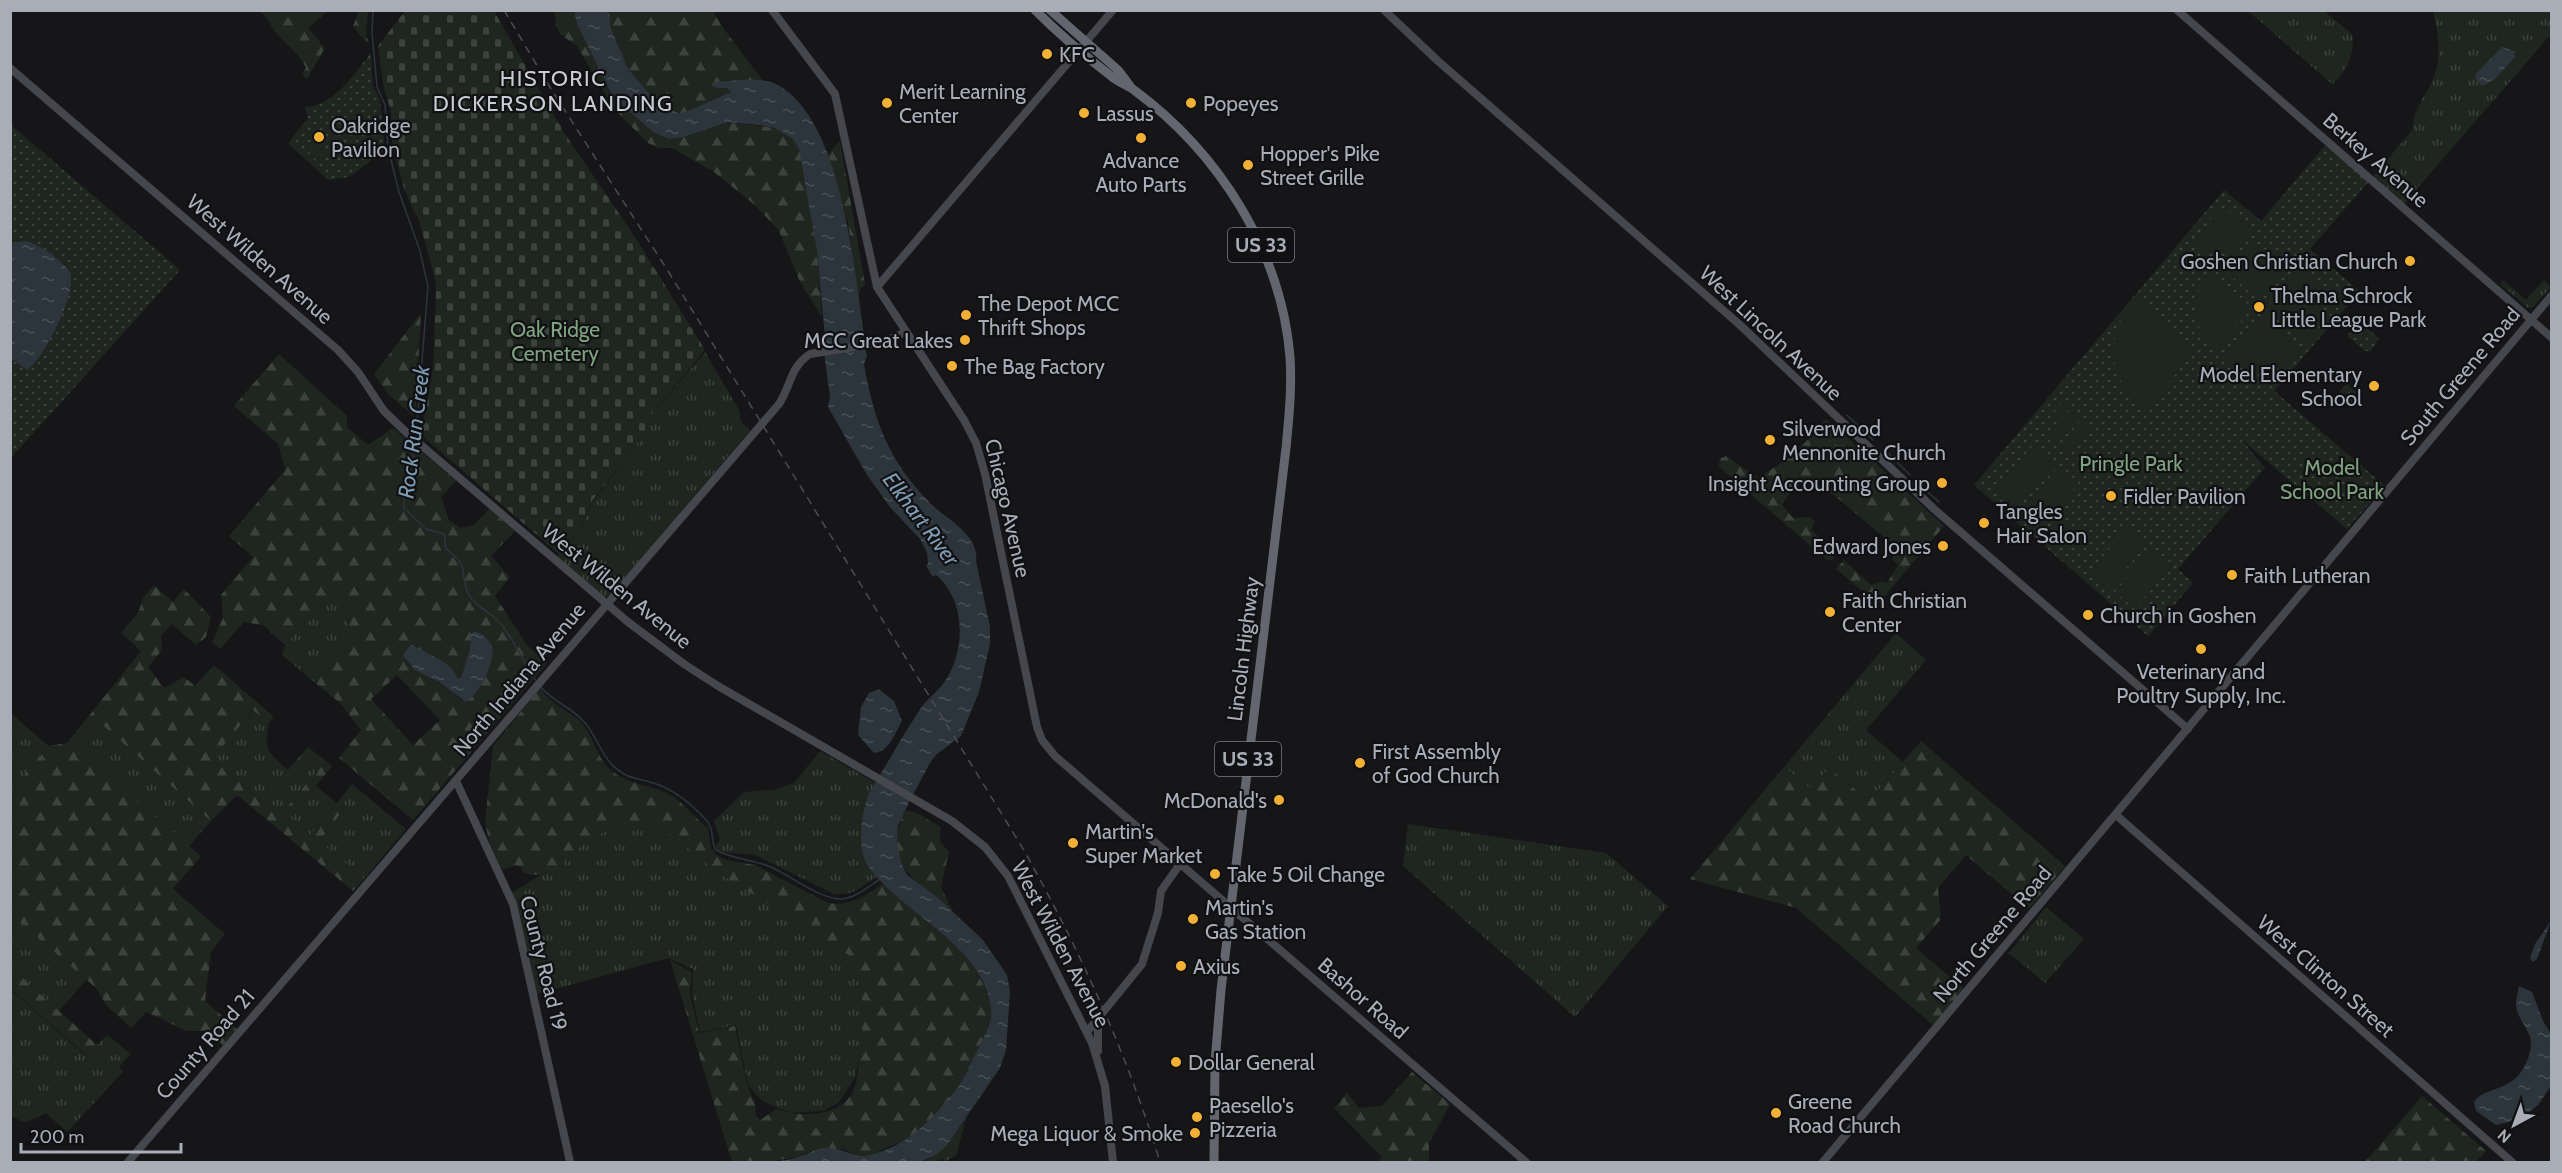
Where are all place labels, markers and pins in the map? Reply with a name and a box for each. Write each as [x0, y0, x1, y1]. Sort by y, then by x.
place label: KFC [1059, 42, 1095, 67]
marker: KFC [1040, 47, 1054, 61]
place label: Merit Learning Center [899, 79, 1026, 128]
place label: Popeyes [1203, 91, 1279, 116]
marker: Merit Learning Center [880, 96, 894, 110]
marker: Popeyes [1184, 96, 1198, 110]
place label: Lassus [1096, 101, 1154, 126]
marker: Lassus [1077, 106, 1091, 120]
place label: Oakridge Pavilion [331, 113, 411, 162]
marker: Oakridge Pavilion [312, 130, 326, 144]
marker: Advance Auto Parts [1134, 131, 1148, 145]
place label: Hopper's Pike Street Grille [1260, 141, 1380, 190]
place label: Advance Auto Parts [1095, 148, 1187, 197]
marker: Hopper's Pike Street Grille [1241, 158, 1255, 172]
place label: Goshen Christian Church [2180, 249, 2398, 274]
marker: Goshen Christian Church [2403, 254, 2417, 268]
place label: Thelma Schrock Little League Park [2271, 283, 2427, 332]
place label: The Depot MCC Thrift Shops [978, 291, 1119, 340]
marker: Thelma Schrock Little League Park [2252, 300, 2266, 314]
marker: The Depot MCC Thrift Shops [959, 308, 973, 322]
place label: MCC Great Lakes [804, 328, 953, 353]
marker: MCC Great Lakes [958, 333, 972, 347]
place label: The Bag Factory [964, 354, 1105, 379]
marker: The Bag Factory [945, 359, 959, 373]
place label: Model Elementary School [2199, 362, 2362, 411]
marker: Model Elementary School [2367, 379, 2381, 393]
place label: Silverwood Mennonite Church [1782, 416, 1946, 465]
marker: Silverwood Mennonite Church [1763, 433, 1777, 447]
place label: Insight Accounting Group [1708, 471, 1930, 496]
marker: Insight Accounting Group [1935, 476, 1949, 490]
place label: Fidler Pavilion [2123, 484, 2246, 509]
marker: Fidler Pavilion [2104, 489, 2118, 503]
place label: Tangles Hair Salon [1996, 499, 2087, 548]
marker: Tangles Hair Salon [1977, 516, 1991, 530]
place label: Edward Jones [1812, 534, 1931, 559]
marker: Edward Jones [1936, 539, 1950, 553]
place label: Faith Lutheran [2244, 563, 2370, 588]
marker: Faith Lutheran [2225, 568, 2239, 582]
place label: Faith Christian Center [1842, 588, 1967, 637]
place label: Church in Goshen [2100, 603, 2256, 628]
marker: Faith Christian Center [1823, 605, 1837, 619]
marker: Church in Goshen [2081, 608, 2095, 622]
marker: Veterinary and Poultry Supply, Inc. [2194, 642, 2208, 656]
place label: Veterinary and Poultry Supply, Inc. [2116, 659, 2286, 708]
place label: First Assembly of God Church [1372, 739, 1501, 788]
marker: First Assembly of God Church [1353, 756, 1367, 770]
place label: McDonald's [1164, 788, 1267, 813]
marker: McDonald's [1272, 793, 1286, 807]
place label: Martin's Super Market [1085, 819, 1202, 868]
marker: Martin's Super Market [1066, 836, 1080, 850]
place label: Take 5 Oil Change [1227, 862, 1385, 887]
marker: Take 5 Oil Change [1208, 867, 1222, 881]
place label: Martin's Gas Station [1205, 895, 1306, 944]
marker: Martin's Gas Station [1186, 912, 1200, 926]
place label: Axius [1193, 954, 1240, 979]
marker: Axius [1174, 959, 1188, 973]
place label: Dollar General [1188, 1050, 1315, 1075]
marker: Dollar General [1169, 1055, 1183, 1069]
place label: Greene Road Church [1788, 1089, 1901, 1138]
place label: Paesello's Pizzeria [1209, 1093, 1294, 1142]
marker: Greene Road Church [1769, 1106, 1783, 1120]
marker: Paesello's Pizzeria [1190, 1110, 1204, 1124]
place label: Mega Liquor & Smoke [990, 1121, 1183, 1146]
marker: Mega Liquor & Smoke [1188, 1126, 1202, 1140]

